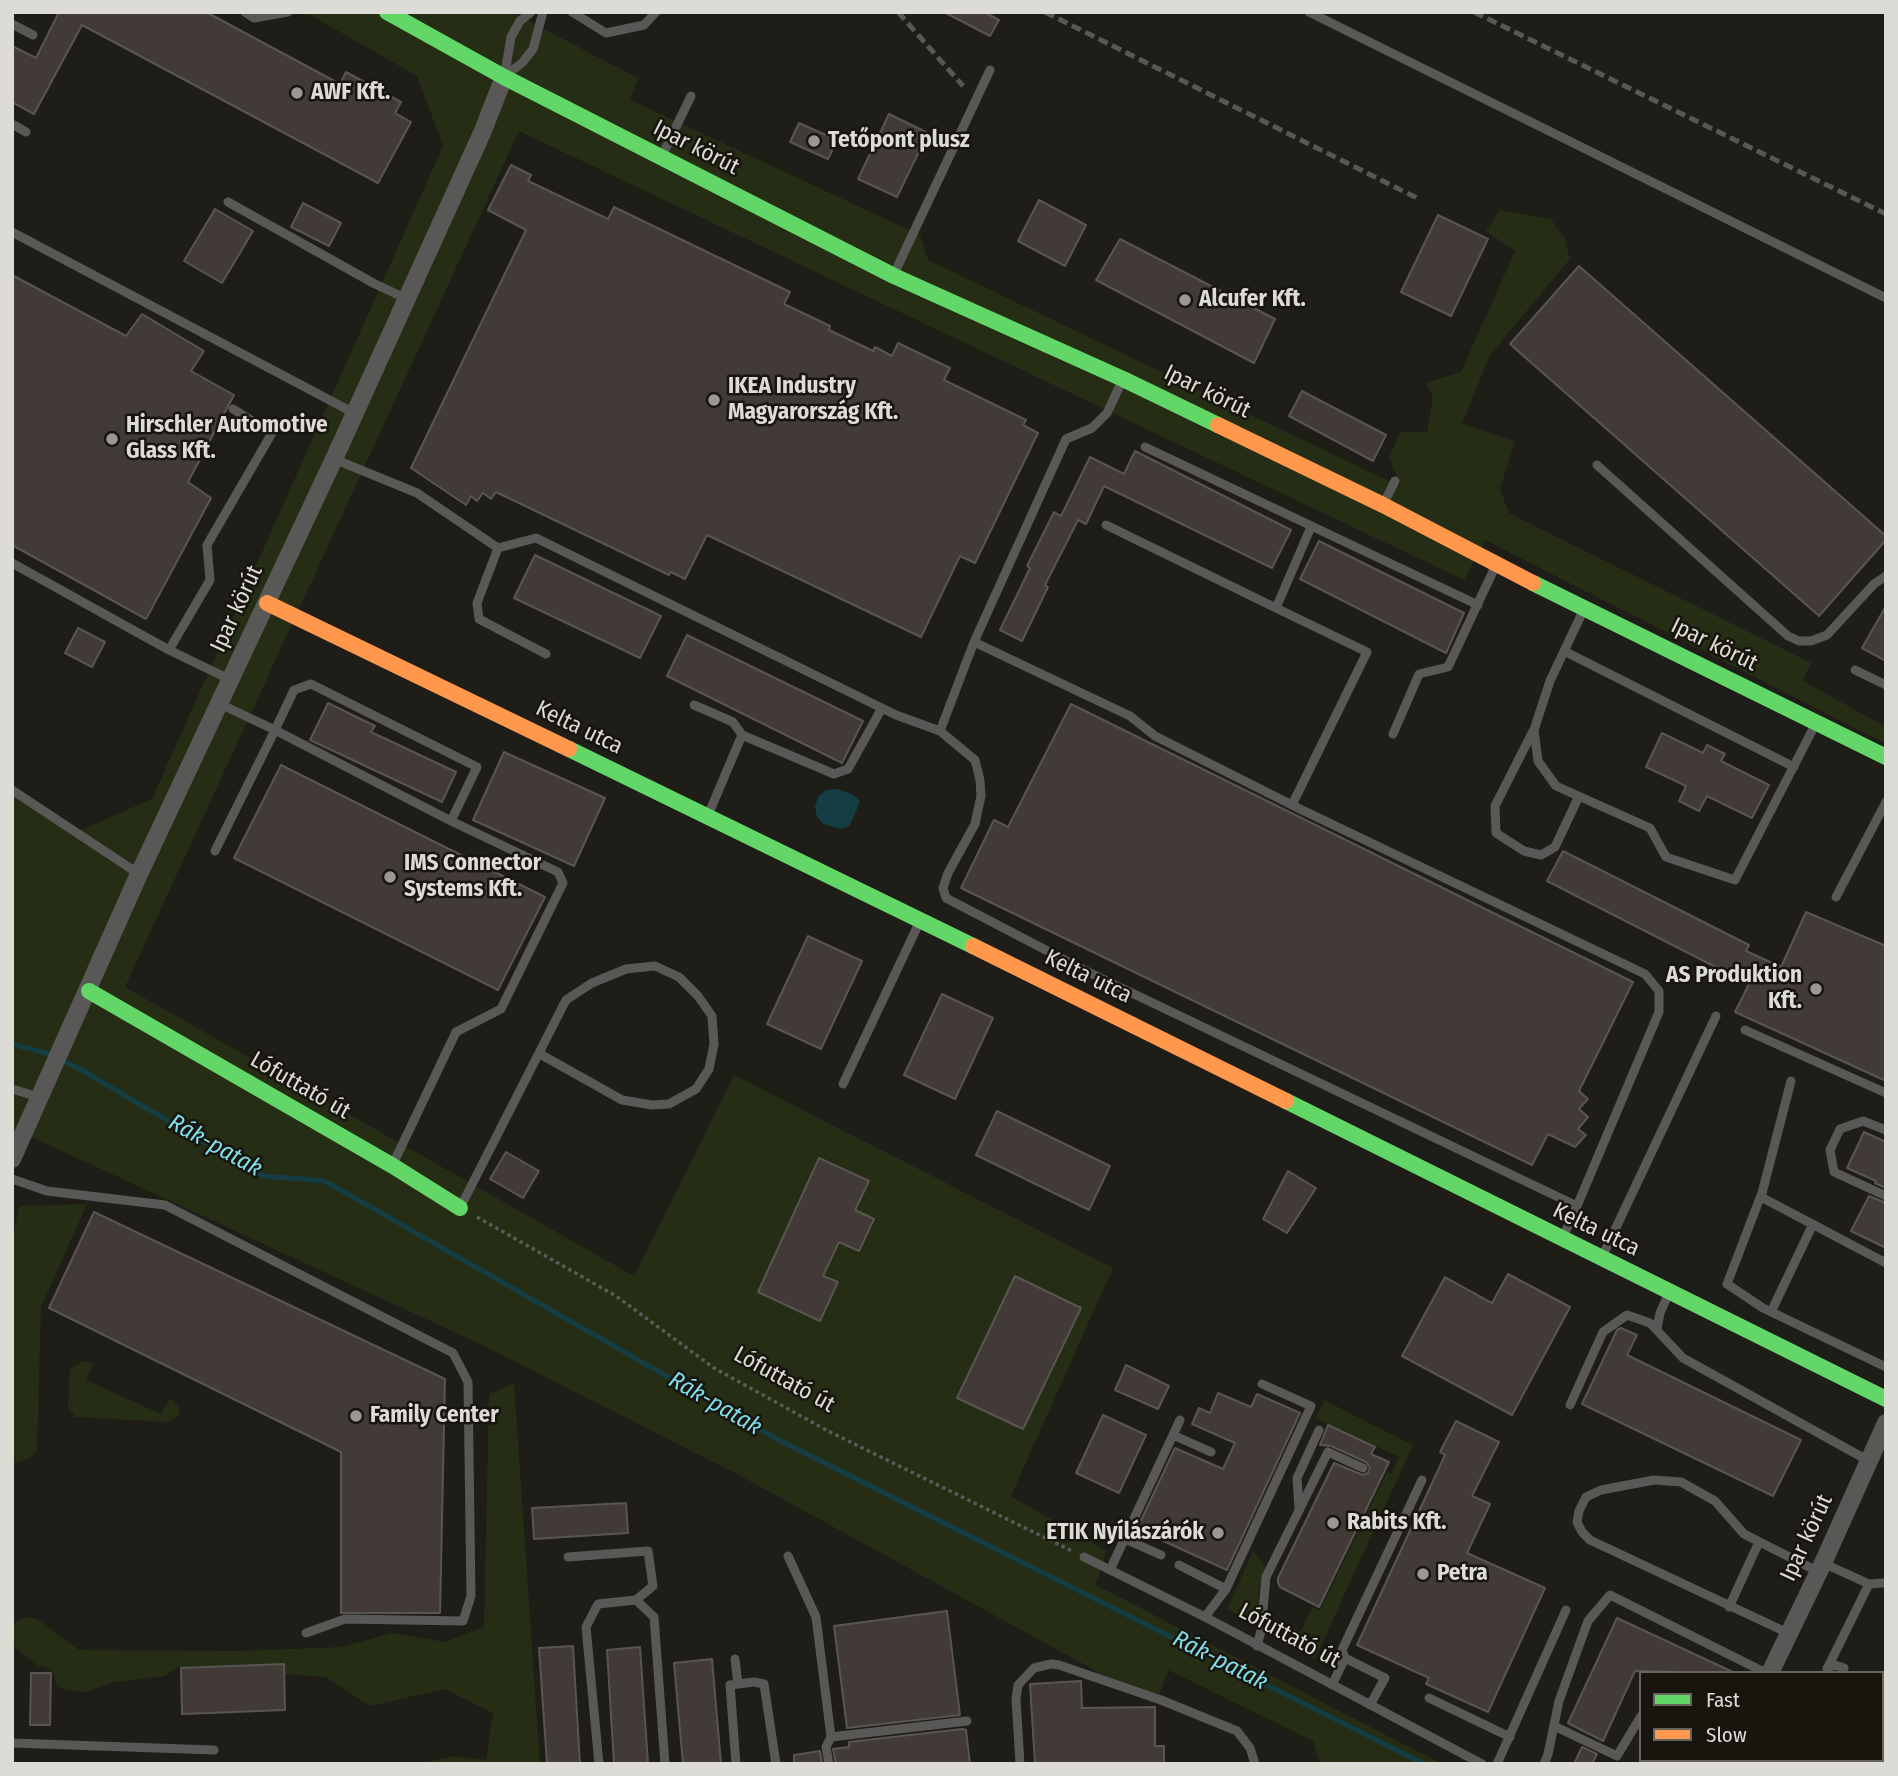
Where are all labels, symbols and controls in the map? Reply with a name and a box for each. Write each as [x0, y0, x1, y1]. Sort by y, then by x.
place label: AWF Kft. [311, 79, 390, 107]
marker: AWF Kft. [289, 85, 305, 101]
street label: Ipar körút [648, 115, 744, 181]
place label: Tetőpont plusz [828, 127, 970, 155]
marker: Tetőpont plusz [806, 133, 822, 149]
place label: Alcufer Kft. [1199, 286, 1306, 314]
marker: Alcufer Kft. [1177, 292, 1193, 308]
street label: Ipar körút [1159, 359, 1255, 425]
place label: IKEA Industry Magyarország Kft. [728, 373, 898, 427]
marker: IKEA Industry Magyarország Kft. [706, 392, 722, 408]
place label: Hirschler Automotive Glass Kft. [126, 412, 328, 466]
marker: Hirschler Automotive Glass Kft. [104, 431, 120, 447]
street label: Ipar körút [205, 561, 269, 657]
street label: Ipar körút [1666, 612, 1762, 678]
street label: Kelta utca [531, 695, 627, 761]
place label: IMS Connector Systems Kft. [404, 850, 541, 904]
marker: IMS Connector Systems Kft. [382, 869, 398, 885]
street label: Kelta utca [1040, 944, 1136, 1010]
place label: AS Produktion Kft. [1666, 962, 1802, 1016]
marker: AS Produktion Kft. [1808, 981, 1824, 997]
street label: Lófuttató út [245, 1046, 355, 1126]
water label: Rák-patak [163, 1109, 267, 1183]
street label: Kelta utca [1548, 1197, 1644, 1263]
street label: Lófuttató út [729, 1341, 839, 1419]
water label: Rák-patak [663, 1366, 767, 1442]
place label: Family Center [370, 1402, 499, 1430]
marker: Family Center [348, 1408, 364, 1424]
street label: Ipar körút [1775, 1490, 1839, 1586]
place label: Rabits Kft. [1347, 1509, 1447, 1537]
marker: Rabits Kft. [1325, 1515, 1341, 1531]
place label: ETIK Nyílászárók [1046, 1519, 1204, 1547]
marker: ETIK Nyílászárók [1210, 1525, 1226, 1541]
place label: Petra [1437, 1560, 1488, 1588]
marker: Petra [1415, 1566, 1431, 1582]
street label: Lófuttató út [1233, 1598, 1345, 1674]
water label: Rák-patak [1168, 1625, 1272, 1697]
legend [1639, 1671, 1884, 1762]
text: Fast [1706, 1687, 1740, 1713]
text: Slow [1706, 1722, 1747, 1748]

